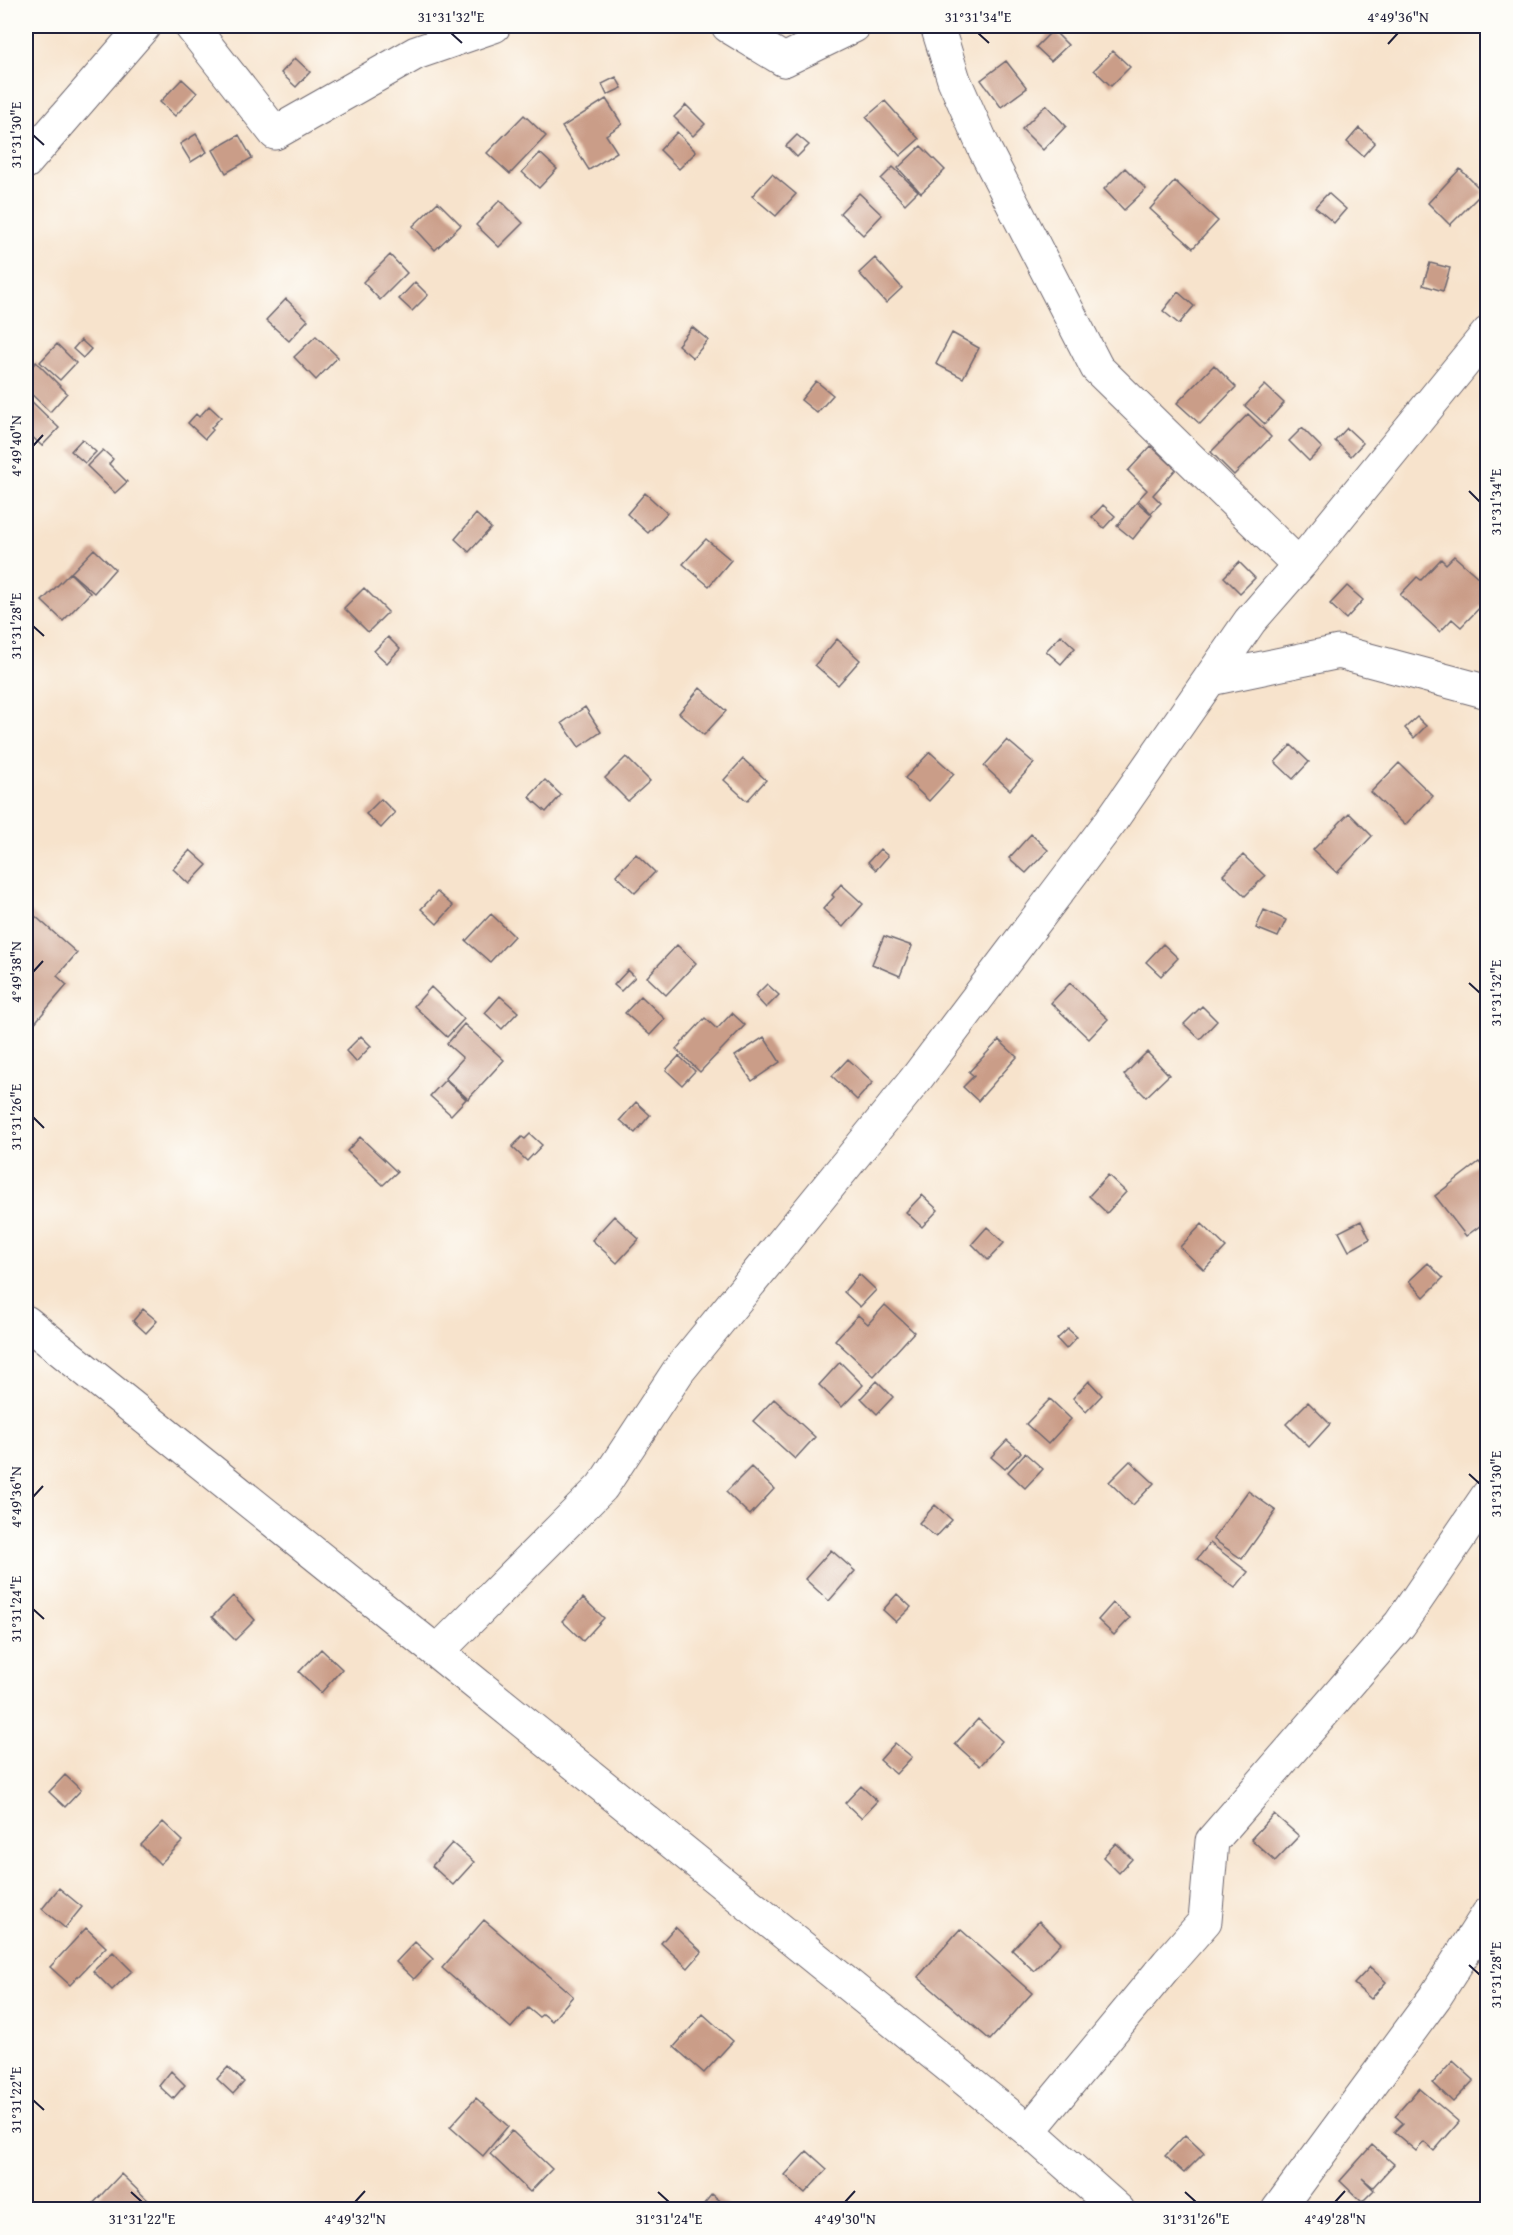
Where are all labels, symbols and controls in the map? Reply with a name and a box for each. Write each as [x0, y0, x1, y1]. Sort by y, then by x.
text: 31°31'32"E [418, 6, 485, 27]
text: 31°31'34"E [945, 6, 1012, 27]
text: 4°49'36"N [1367, 6, 1429, 27]
text: 31°31'30"E [5, 101, 26, 168]
text: 4°49'40"N [5, 415, 26, 477]
text: 31°31'34"E [1485, 468, 1506, 535]
text: 31°31'28"E [5, 592, 26, 659]
text: 4°49'38"N [5, 941, 26, 1003]
text: 31°31'32"E [1485, 959, 1506, 1026]
text: 31°31'26"E [5, 1083, 26, 1150]
text: 31°31'30"E [1485, 1450, 1506, 1517]
text: 4°49'36"N [5, 1466, 26, 1528]
text: 31°31'24"E [5, 1575, 26, 1642]
text: 31°31'28"E [1485, 1941, 1506, 2008]
text: 31°31'22"E [5, 2066, 26, 2133]
text: 31°31'22"E [109, 2208, 176, 2229]
text: 4°49'32"N [324, 2208, 386, 2229]
text: 31°31'24"E [636, 2208, 703, 2229]
text: 4°49'30"N [814, 2208, 876, 2229]
text: 31°31'26"E [1163, 2208, 1230, 2229]
text: 4°49'28"N [1304, 2208, 1366, 2229]

